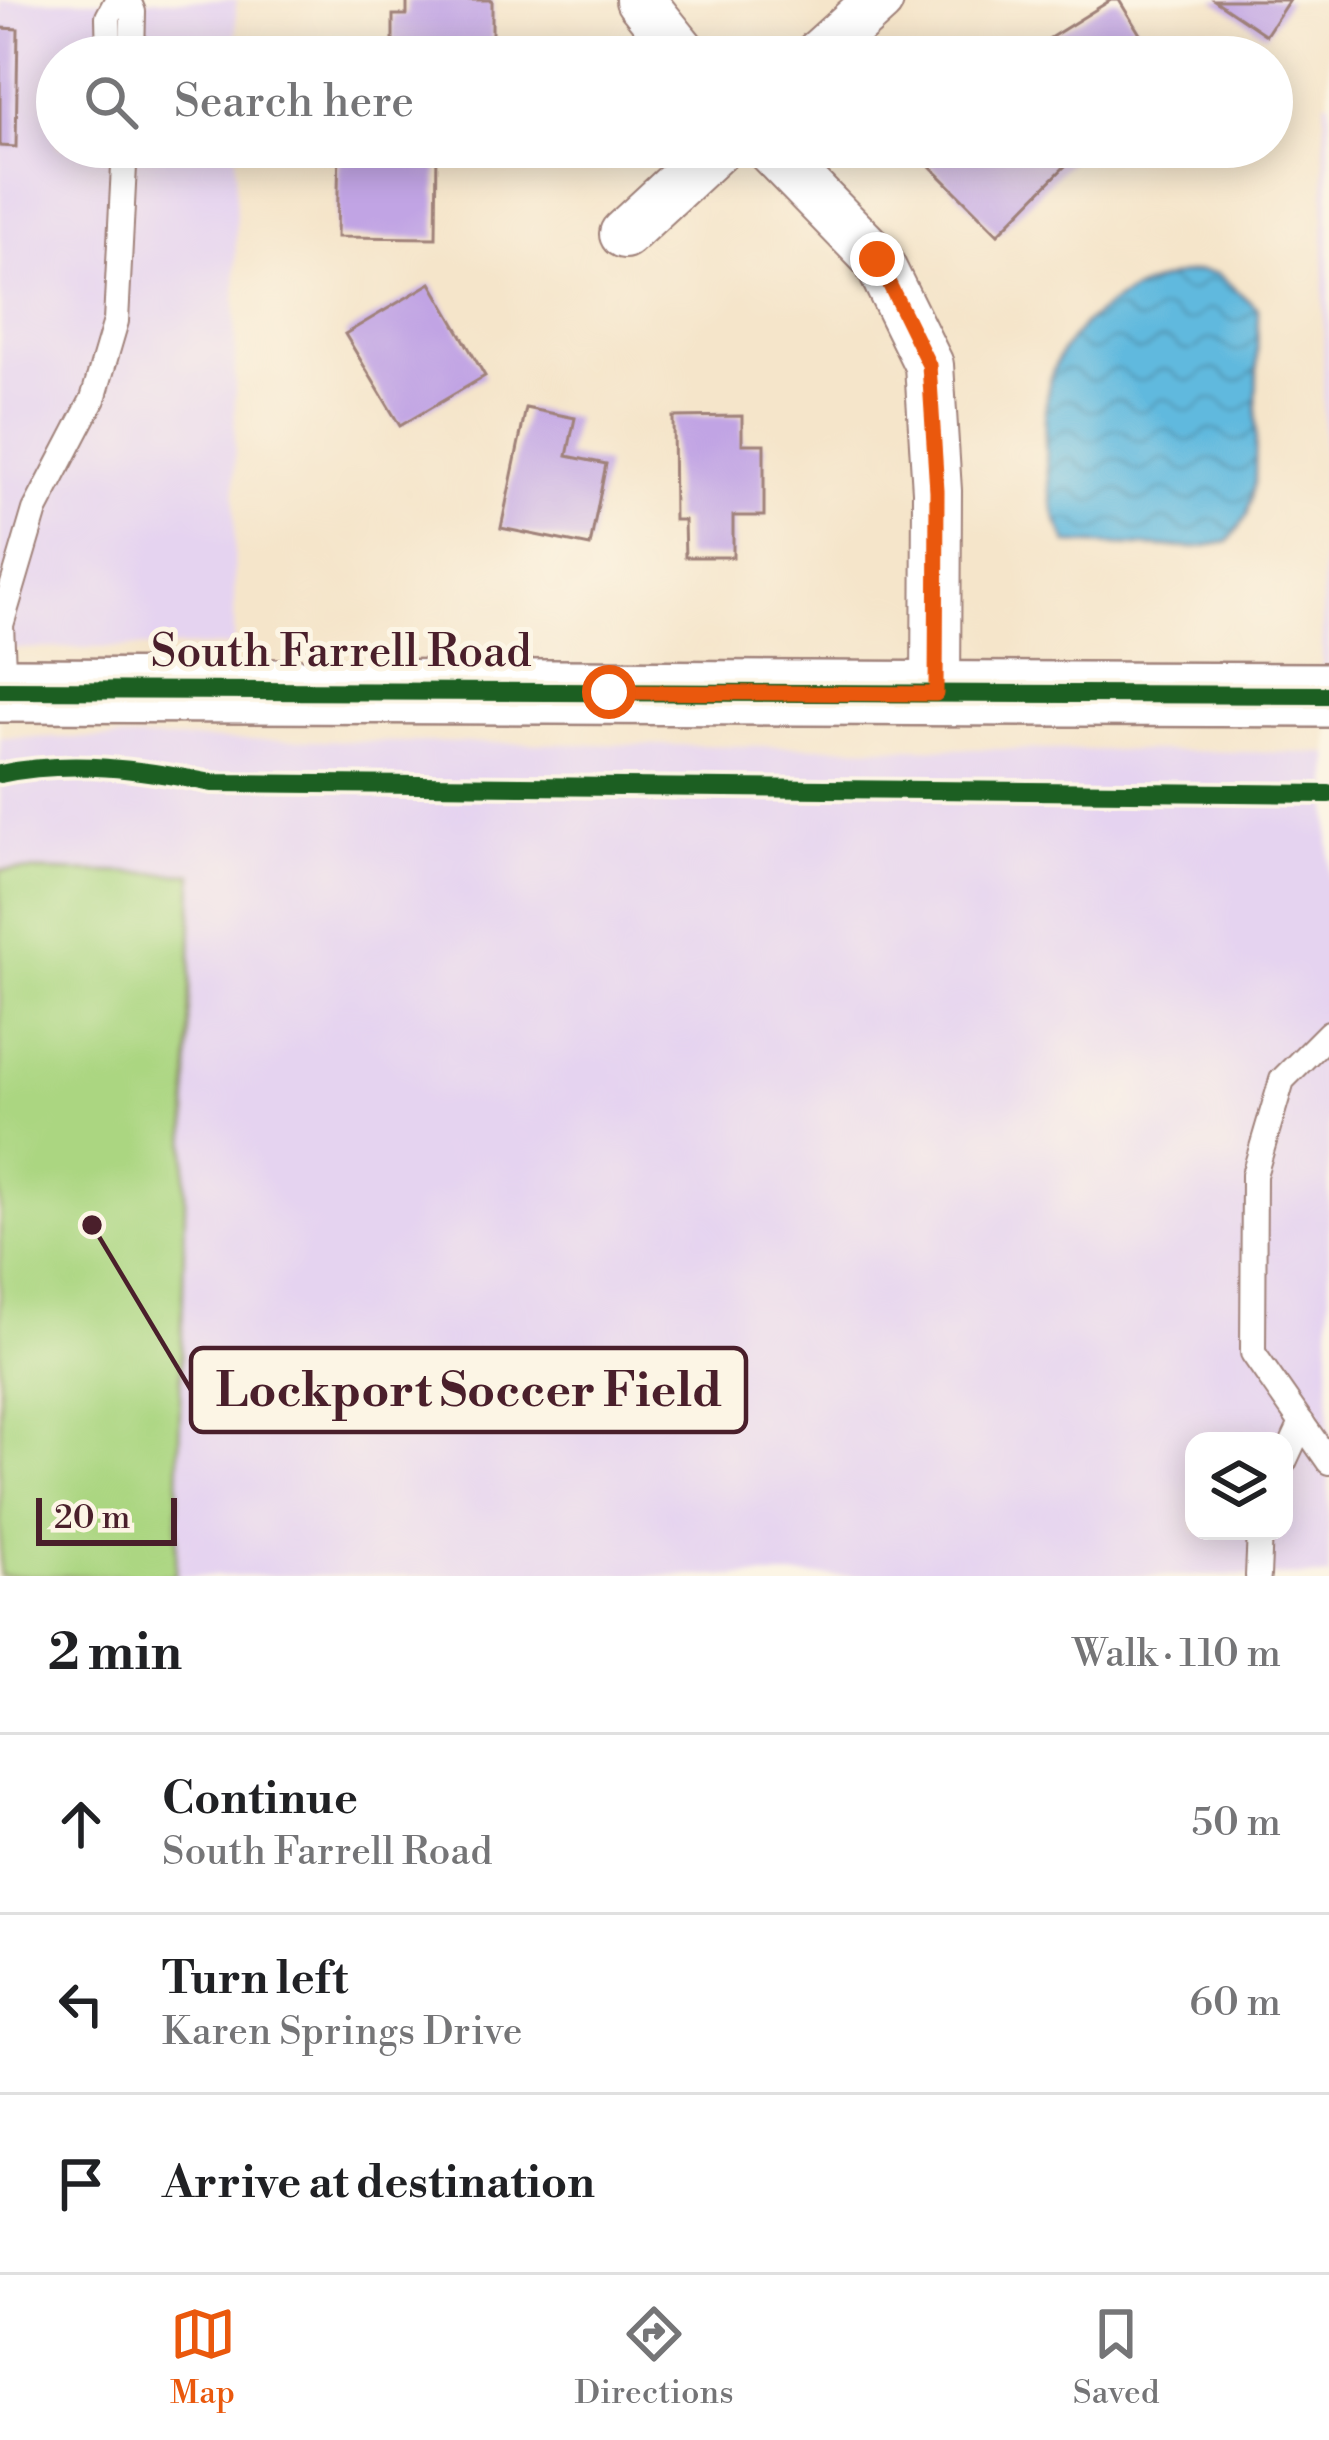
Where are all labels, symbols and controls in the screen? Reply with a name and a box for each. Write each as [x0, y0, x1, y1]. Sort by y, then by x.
search box [36, 36, 1293, 168]
icon: search [78, 69, 144, 135]
text: Search here [174, 74, 414, 131]
route end [850, 232, 904, 286]
street label: South Farrell Road [150, 624, 532, 681]
route start [582, 665, 636, 719]
callout: Lockport Soccer Field [191, 1348, 746, 1432]
text: Lockport Soccer Field [216, 1362, 722, 1422]
map controls [1185, 1432, 1293, 1540]
button: layers [1185, 1432, 1293, 1540]
scale bar [36, 1492, 177, 1545]
text: 20 m [54, 1498, 130, 1539]
text: 2 min [48, 1622, 182, 1686]
text: Walk · 110 m [1072, 1630, 1281, 1679]
text: Continue [162, 1771, 358, 1828]
icon: ahead [48, 1791, 114, 1857]
text: 50 m [1191, 1799, 1281, 1848]
text: South Farrell Road [162, 1828, 492, 1877]
text: Turn left [162, 1951, 348, 2008]
icon: left [48, 1971, 114, 2037]
text: 60 m [1189, 1979, 1281, 2028]
text: Karen Springs Drive [162, 2008, 523, 2057]
icon: arrive [48, 2151, 114, 2217]
text: Arrive at destination [162, 2155, 595, 2212]
tab: Map [170, 2301, 236, 2414]
tab: Directions [575, 2301, 734, 2414]
tab: Saved [1073, 2301, 1159, 2414]

